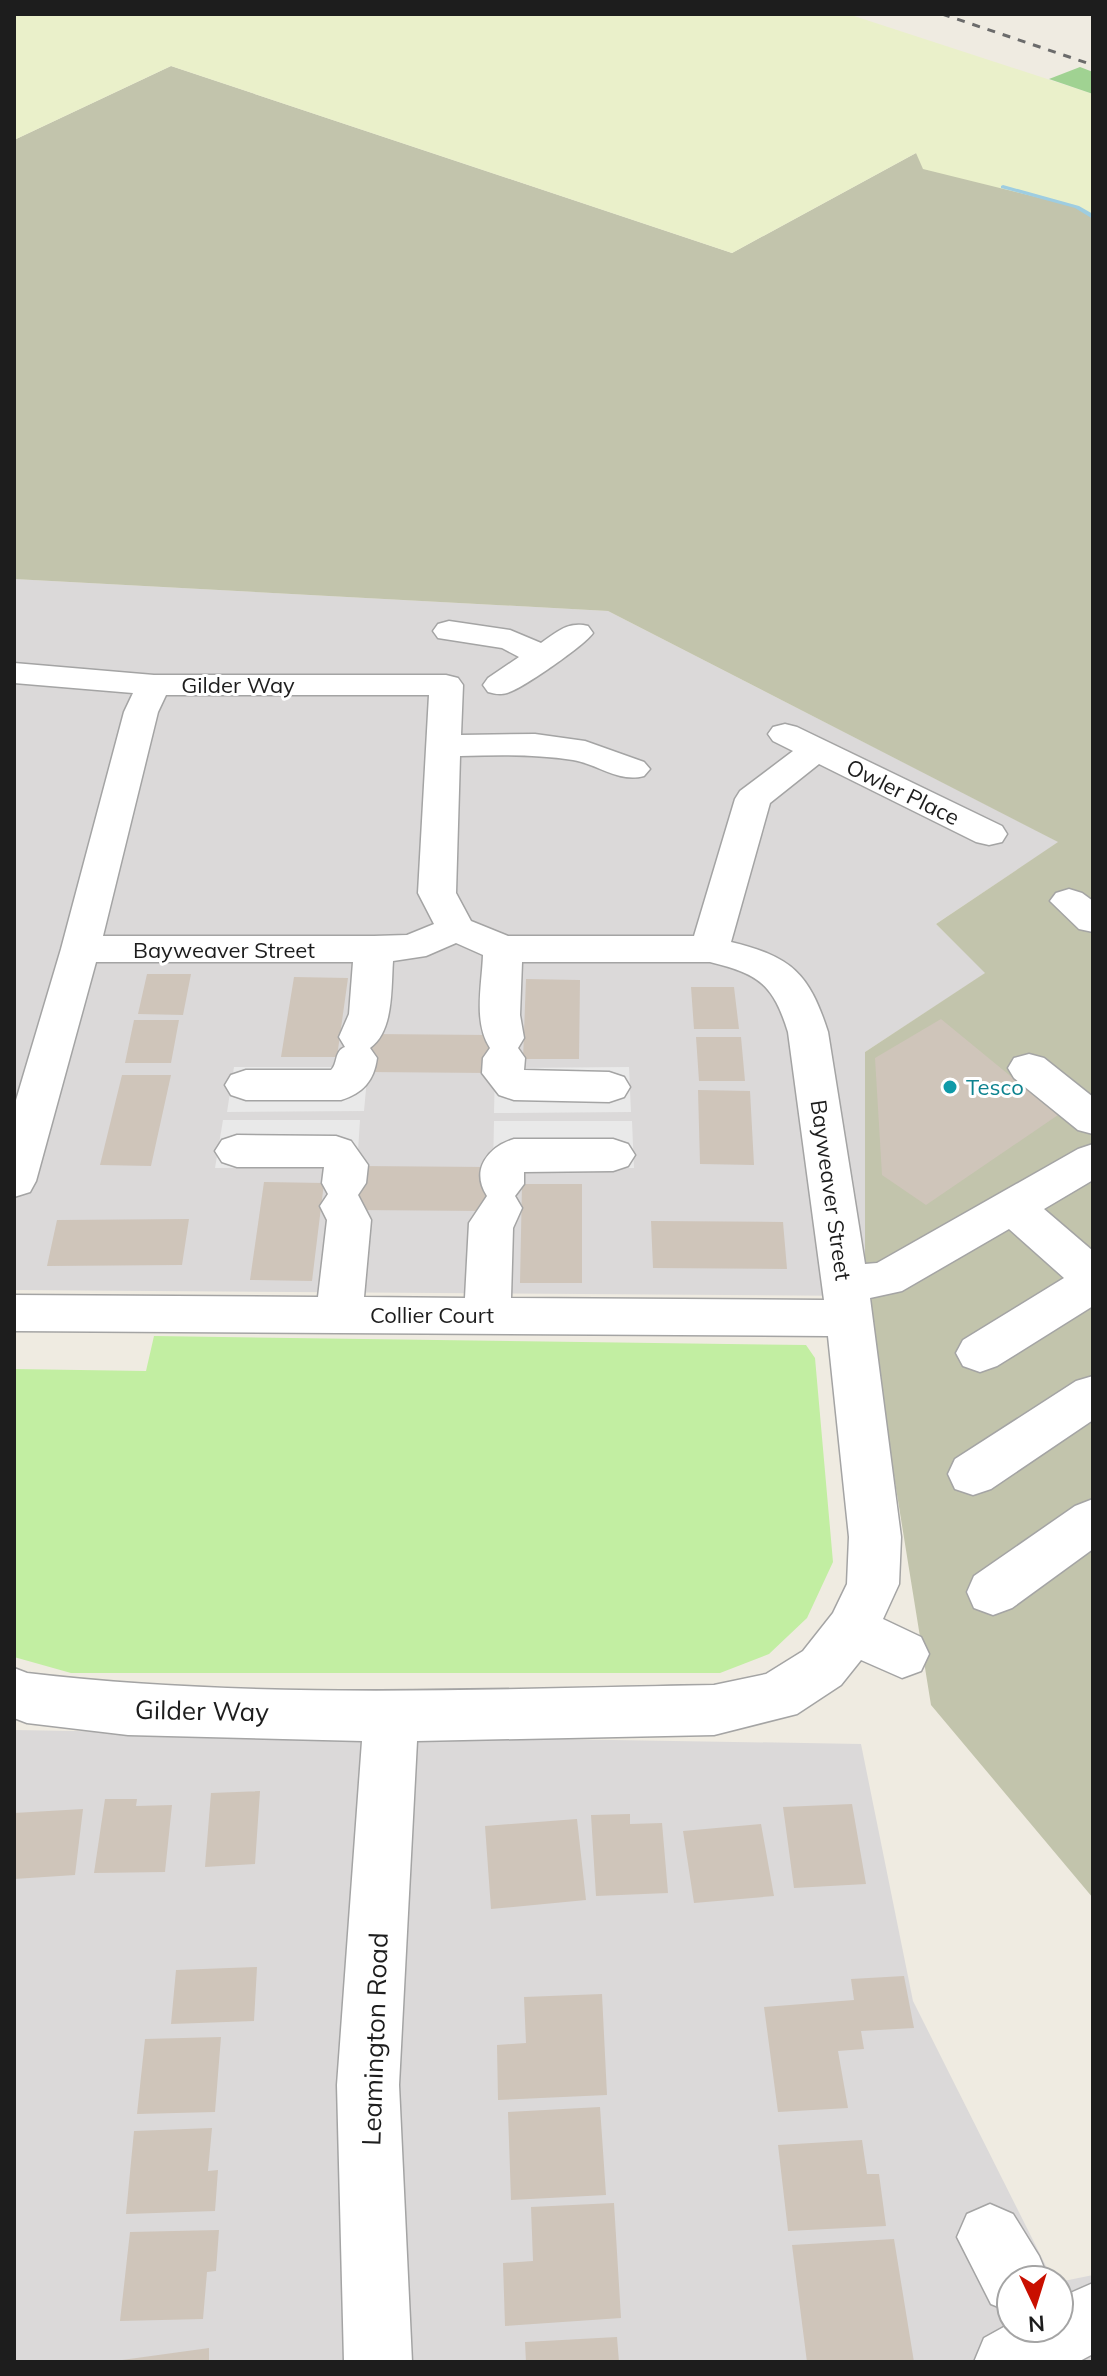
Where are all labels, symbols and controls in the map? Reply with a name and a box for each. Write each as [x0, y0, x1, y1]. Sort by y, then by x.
street label: Gilder Way [181, 671, 295, 699]
street label: Owler Place [842, 753, 964, 831]
street label: Bayweaver Street [133, 936, 315, 964]
place label: Tesco [966, 1073, 1024, 1101]
marker: Tesco [941, 1078, 959, 1096]
street label: Bayweaver Street [804, 1098, 858, 1282]
street label: Collier Court [370, 1301, 494, 1329]
street label: Gilder Way [135, 1693, 269, 1728]
street label: Leamington Road [354, 1932, 395, 2146]
north arrow [995, 2264, 1075, 2344]
text: N [1027, 2309, 1046, 2338]

